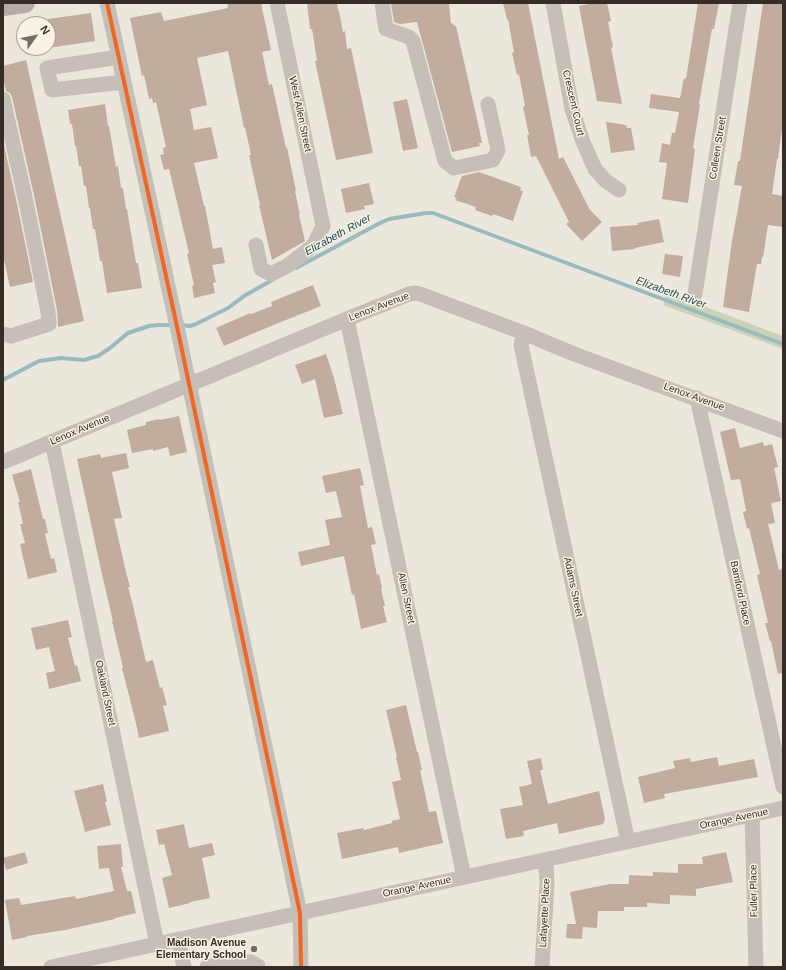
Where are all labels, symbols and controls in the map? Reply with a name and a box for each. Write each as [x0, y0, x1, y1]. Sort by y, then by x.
north arrow [16, 16, 56, 56]
text: N [38, 23, 52, 37]
street label: Crescent Court [560, 69, 586, 137]
street label: West Allen Street [286, 75, 314, 153]
street label: Colleen Street [707, 116, 729, 180]
water label: Elizabeth River [302, 211, 374, 259]
water label: Elizabeth River [634, 274, 708, 312]
street label: Lenox Avenue [347, 290, 411, 324]
street label: Lenox Avenue [662, 380, 726, 414]
street label: Lenox Avenue [48, 412, 112, 448]
street label: Adams Street [561, 556, 585, 618]
street label: Bamford Place [727, 560, 753, 626]
street label: Allen Street [395, 571, 417, 625]
street label: Oakland Street [92, 659, 118, 727]
street label: Orange Avenue [699, 806, 769, 832]
street label: Fuller Place [748, 865, 760, 917]
street label: Orange Avenue [382, 874, 452, 900]
street label: Lafayette Place [537, 878, 553, 948]
place label: Madison Avenue Elementary School [156, 937, 246, 960]
marker: Madison Avenue Elementary School [249, 944, 259, 954]

